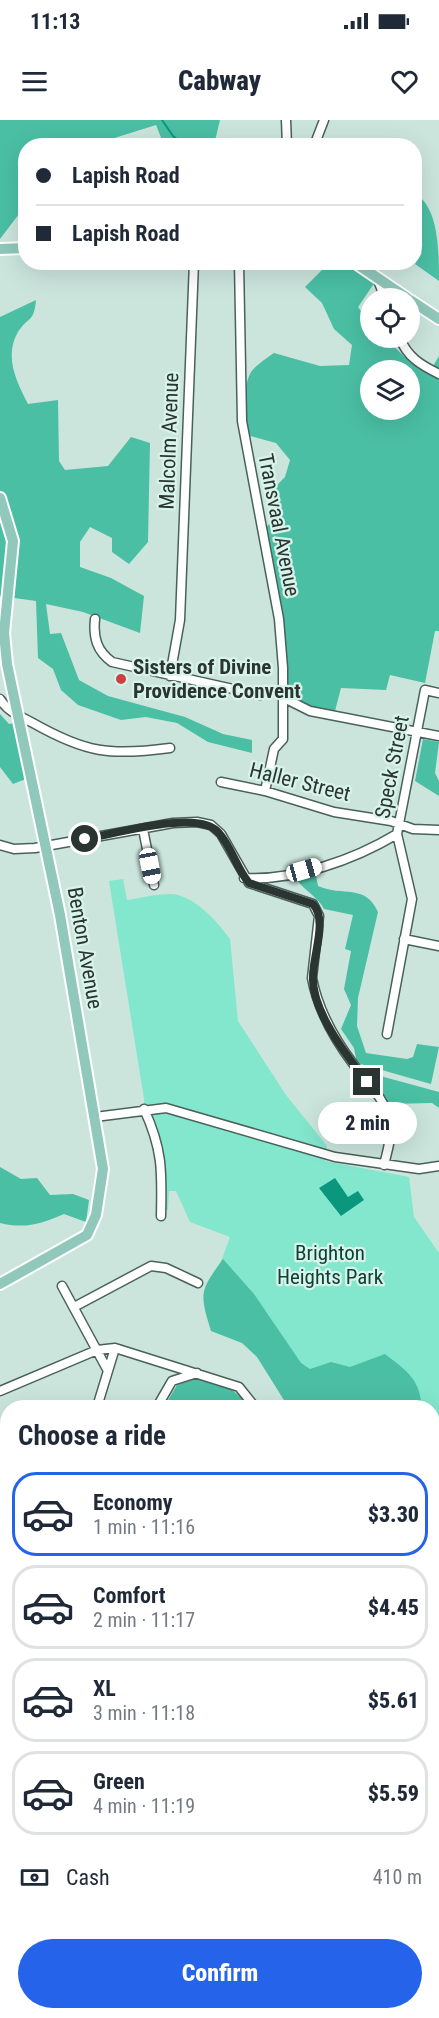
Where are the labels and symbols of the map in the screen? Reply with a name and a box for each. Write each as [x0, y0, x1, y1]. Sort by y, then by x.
street label: Malcolm Avenue [155, 372, 183, 510]
street label: Transvaal Avenue [253, 452, 305, 599]
place label: Sisters of Divine Providence Convent [133, 655, 301, 703]
marker: Sisters of Divine Providence Convent [114, 672, 128, 686]
street label: Speck Street [370, 714, 414, 820]
street label: Haller Street [247, 758, 353, 806]
route start [71, 825, 98, 852]
car [138, 847, 162, 885]
car [284, 856, 324, 884]
street label: Benton Avenue [62, 885, 108, 1011]
route end [353, 1068, 380, 1095]
callout: 2 min [318, 1103, 416, 1145]
park label: Brighton Heights Park [277, 1241, 384, 1289]

